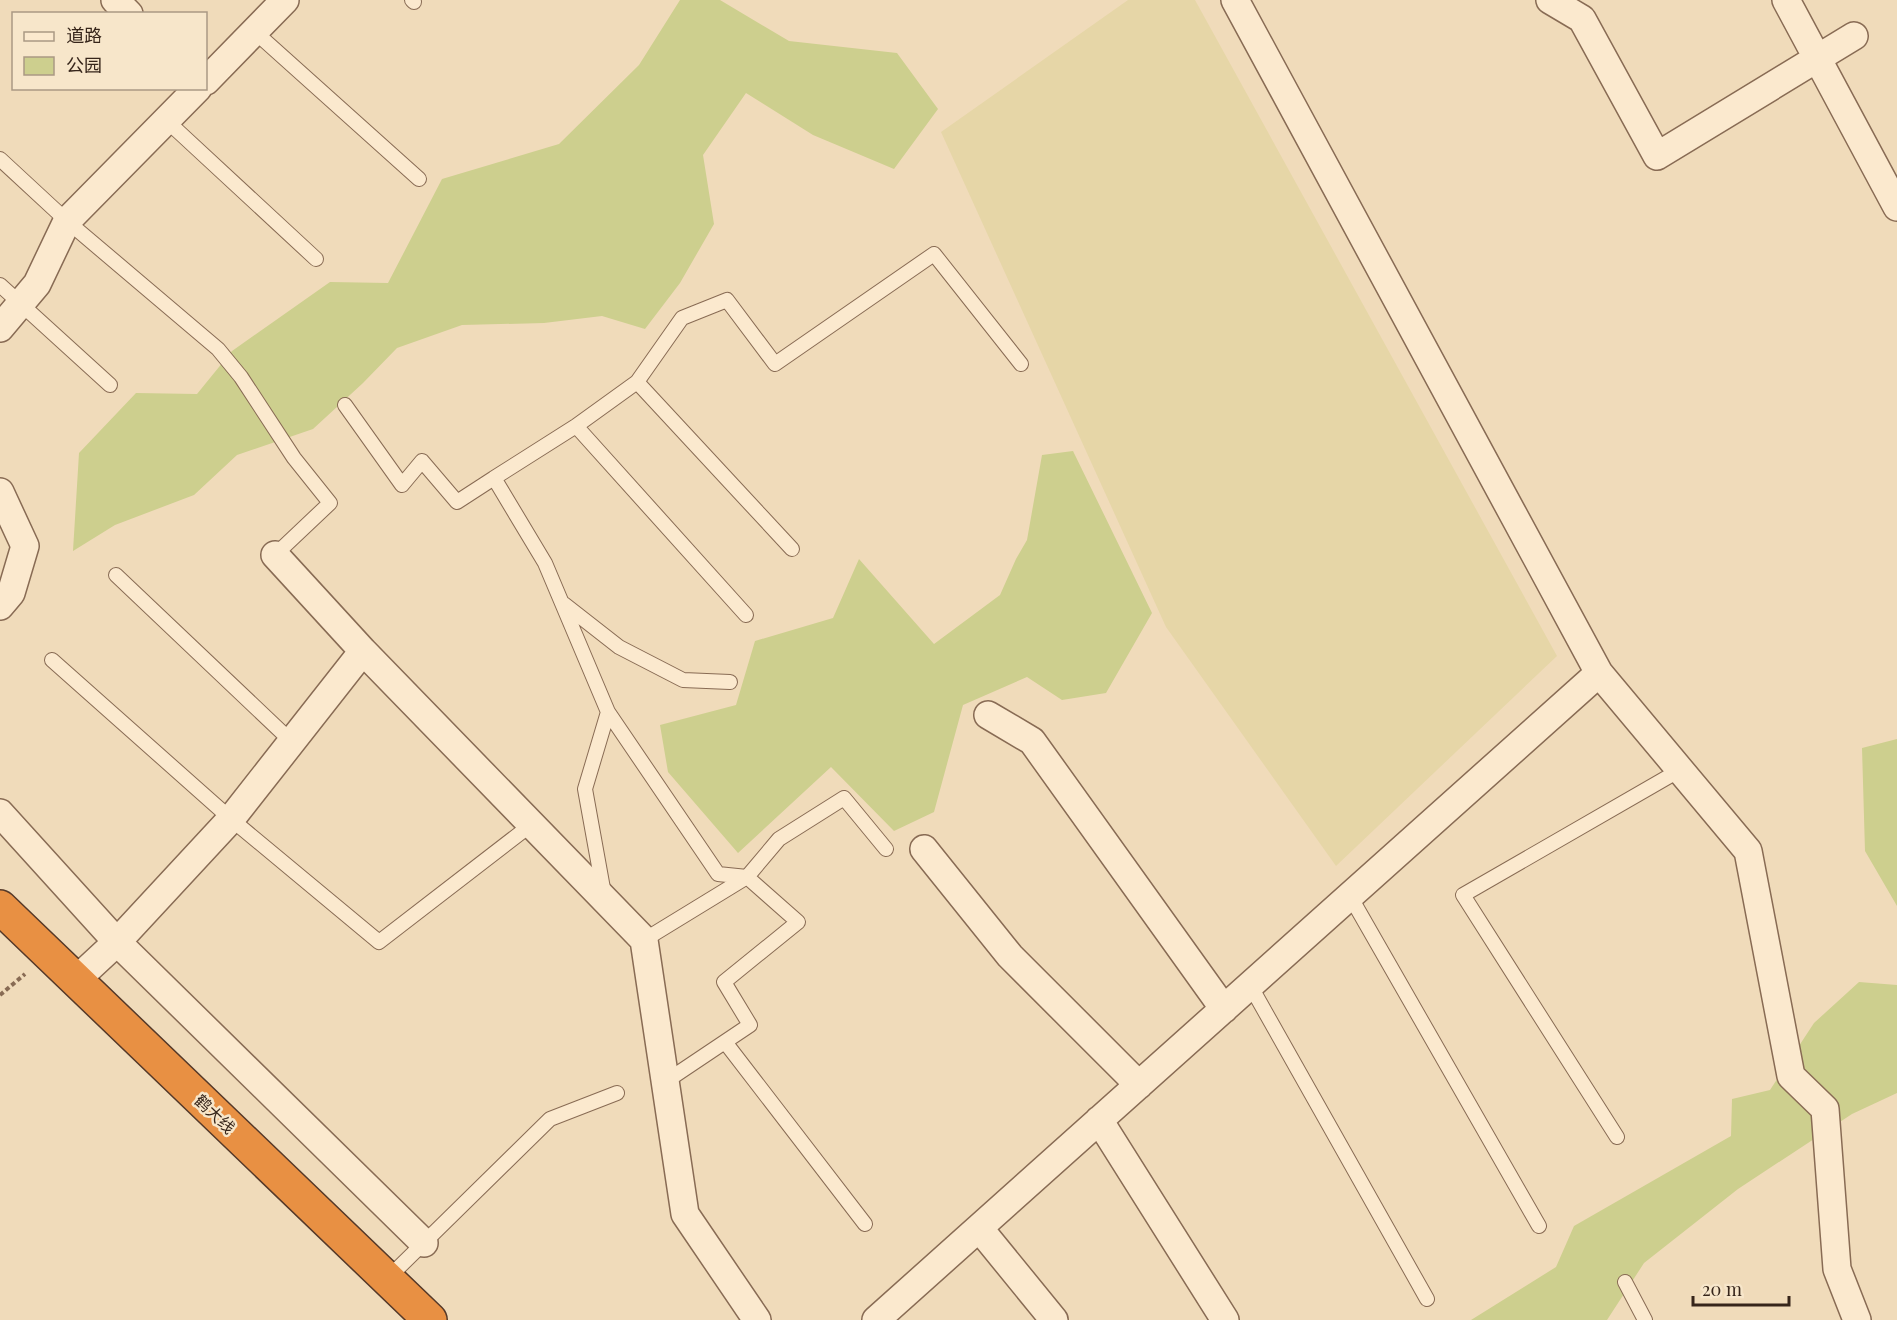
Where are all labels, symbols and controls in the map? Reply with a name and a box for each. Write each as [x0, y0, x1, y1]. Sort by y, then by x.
legend [12, 12, 207, 90]
text: 道路 [66, 23, 102, 47]
text: 公园 [66, 53, 102, 77]
street label: 鹤大线 [191, 1089, 240, 1138]
scale bar [1693, 1269, 1789, 1307]
text: 20 m [1702, 1277, 1742, 1301]

